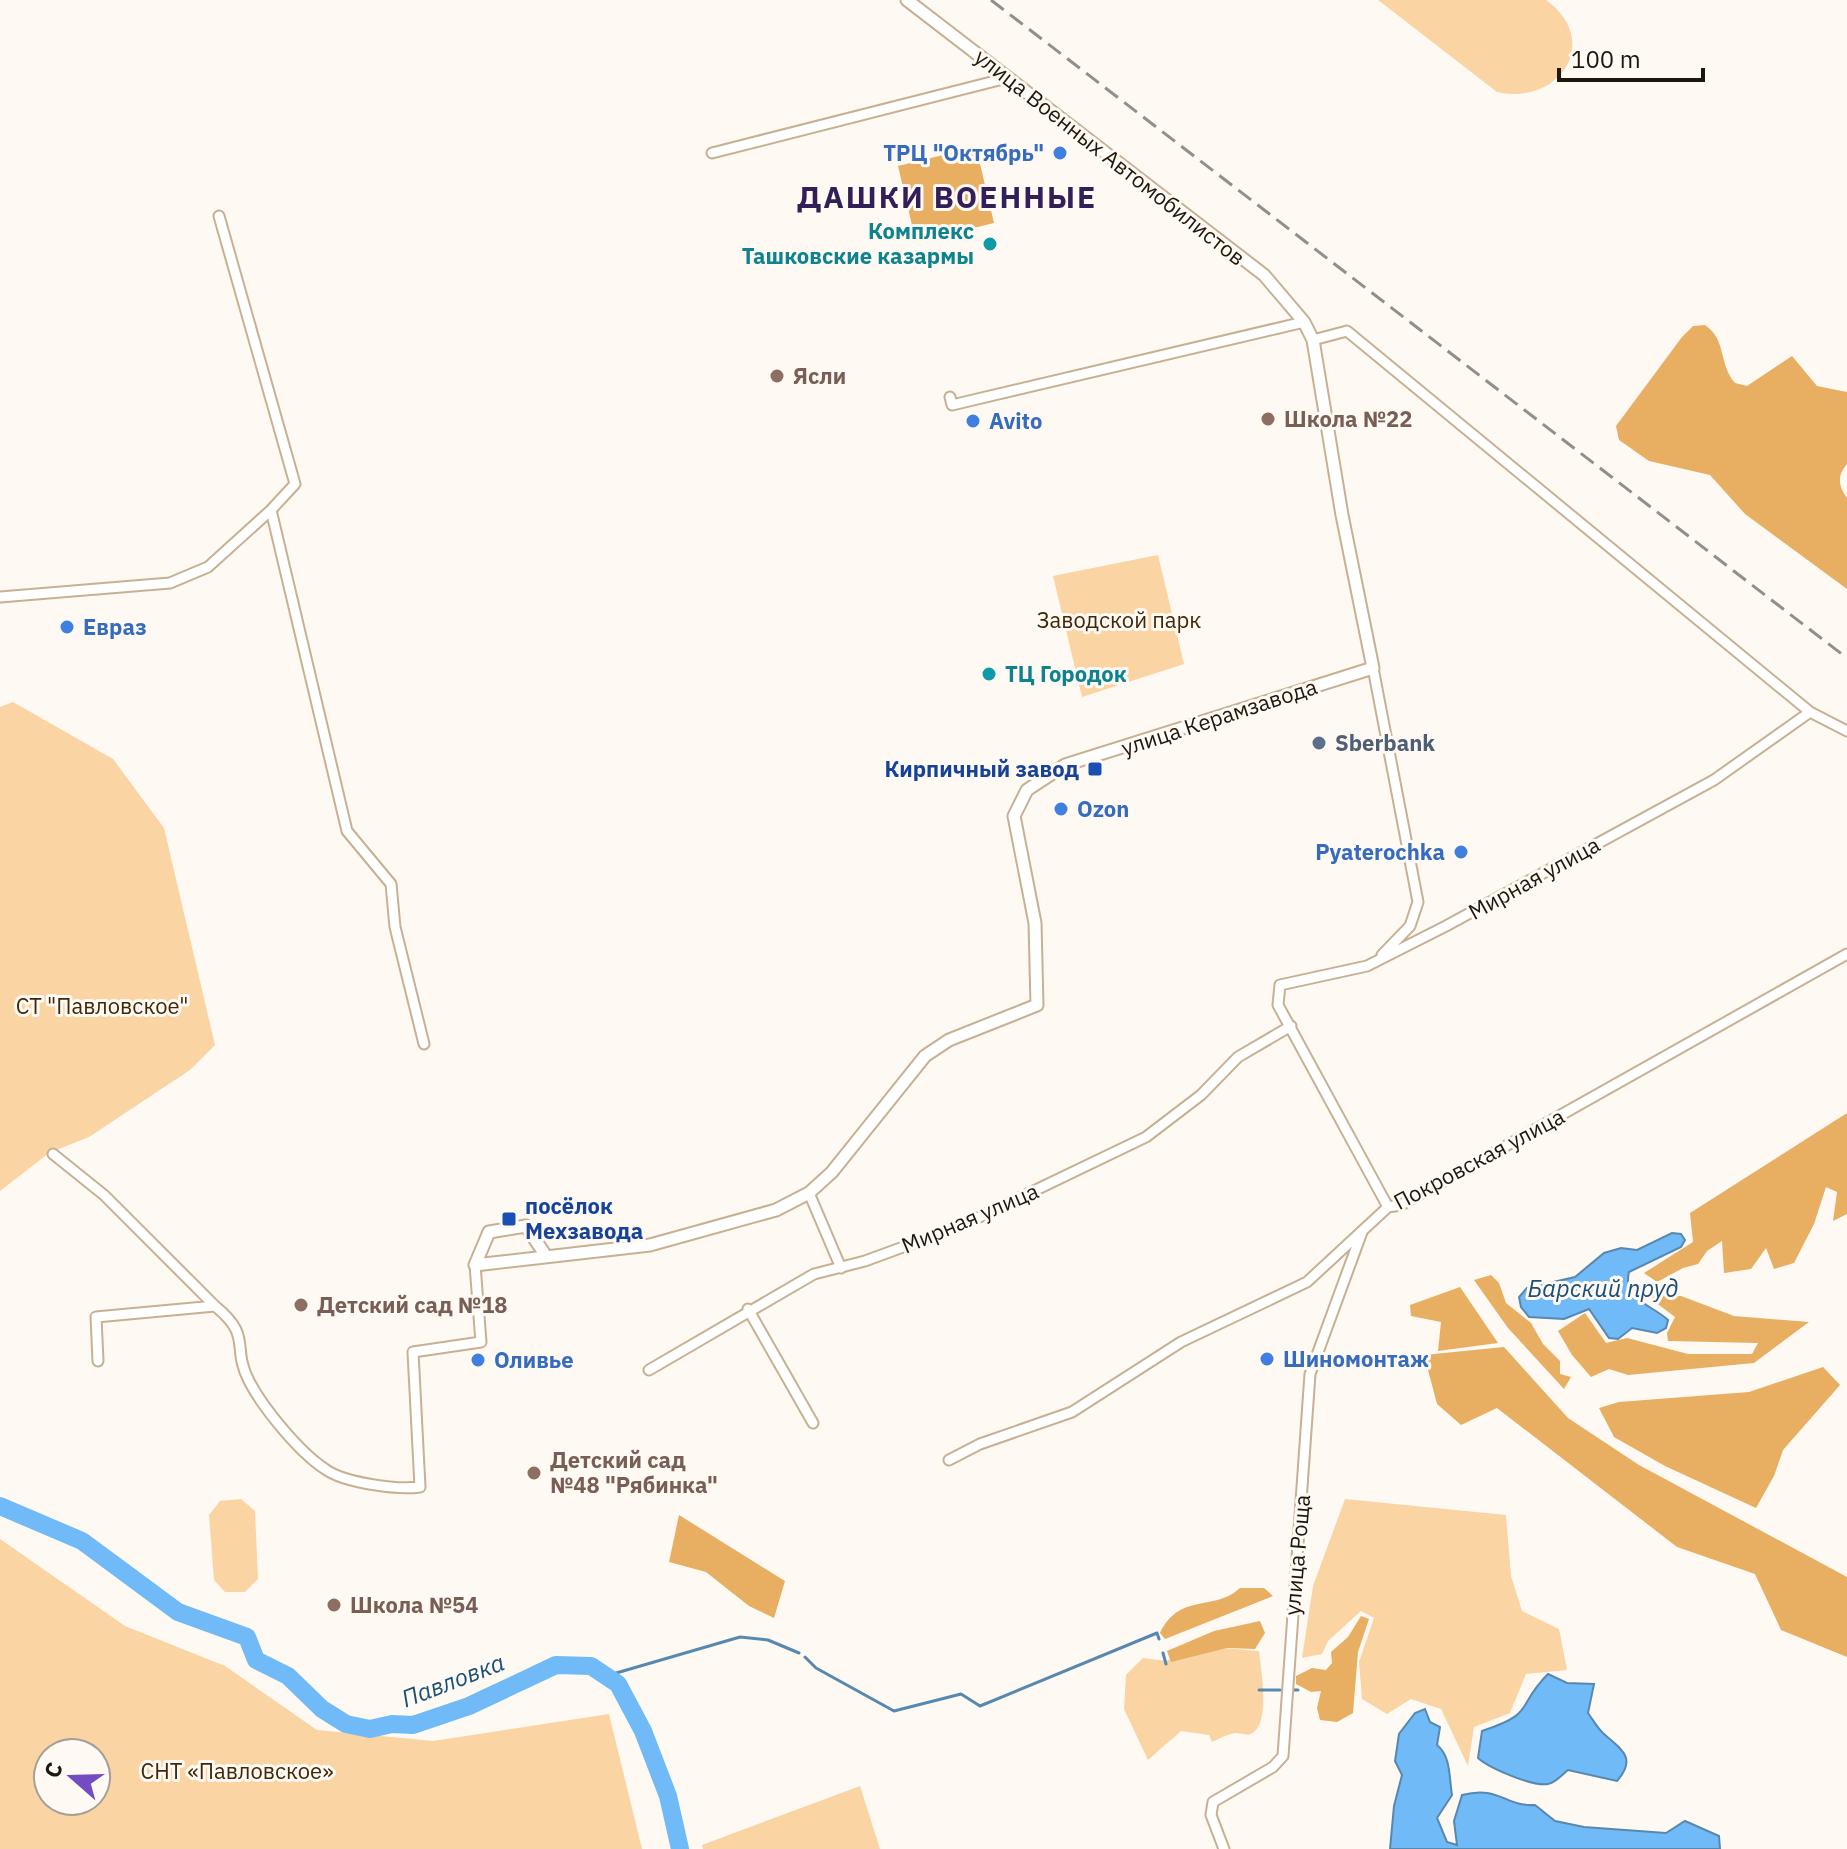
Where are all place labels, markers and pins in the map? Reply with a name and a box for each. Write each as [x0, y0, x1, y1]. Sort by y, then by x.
place label: ТРЦ "Октябрь" [883, 138, 1044, 167]
marker: ТРЦ "Октябрь" [1051, 144, 1069, 162]
place label: Комплекс Ташковские казармы [742, 216, 974, 270]
marker: Комплекс Ташковские казармы [981, 235, 999, 253]
place label: Ясли [793, 361, 846, 390]
marker: Ясли [768, 367, 786, 385]
place label: Школа №22 [1284, 404, 1413, 433]
place label: Avito [989, 406, 1042, 435]
marker: Школа №22 [1259, 410, 1277, 428]
marker: Avito [964, 412, 982, 430]
place label: Евраз [83, 612, 147, 641]
marker: Евраз [58, 618, 76, 636]
place label: ТЦ Городок [1005, 659, 1127, 688]
marker: ТЦ Городок [980, 665, 998, 683]
place label: Sberbank [1335, 728, 1435, 757]
marker: Sberbank [1310, 734, 1328, 752]
place label: Кирпичный завод [884, 754, 1080, 783]
marker: Кирпичный завод [1086, 760, 1104, 778]
place label: Ozon [1077, 794, 1129, 823]
marker: Ozon [1052, 800, 1070, 818]
place label: Pyaterochka [1315, 837, 1445, 866]
marker: Pyaterochka [1452, 843, 1470, 861]
place label: посёлок Мехзавода [525, 1191, 643, 1245]
marker: посёлок Мехзавода [500, 1210, 518, 1228]
place label: Детский сад №18 [317, 1290, 508, 1319]
marker: Детский сад №18 [292, 1296, 310, 1314]
place label: Шиномонтаж [1283, 1344, 1429, 1373]
place label: Оливье [494, 1345, 574, 1374]
marker: Шиномонтаж [1258, 1350, 1276, 1368]
marker: Оливье [469, 1351, 487, 1369]
place label: Детский сад №48 "Рябинка" [550, 1445, 718, 1499]
marker: Детский сад №48 "Рябинка" [525, 1464, 543, 1482]
place label: Школа №54 [350, 1590, 479, 1619]
marker: Школа №54 [325, 1596, 343, 1614]

